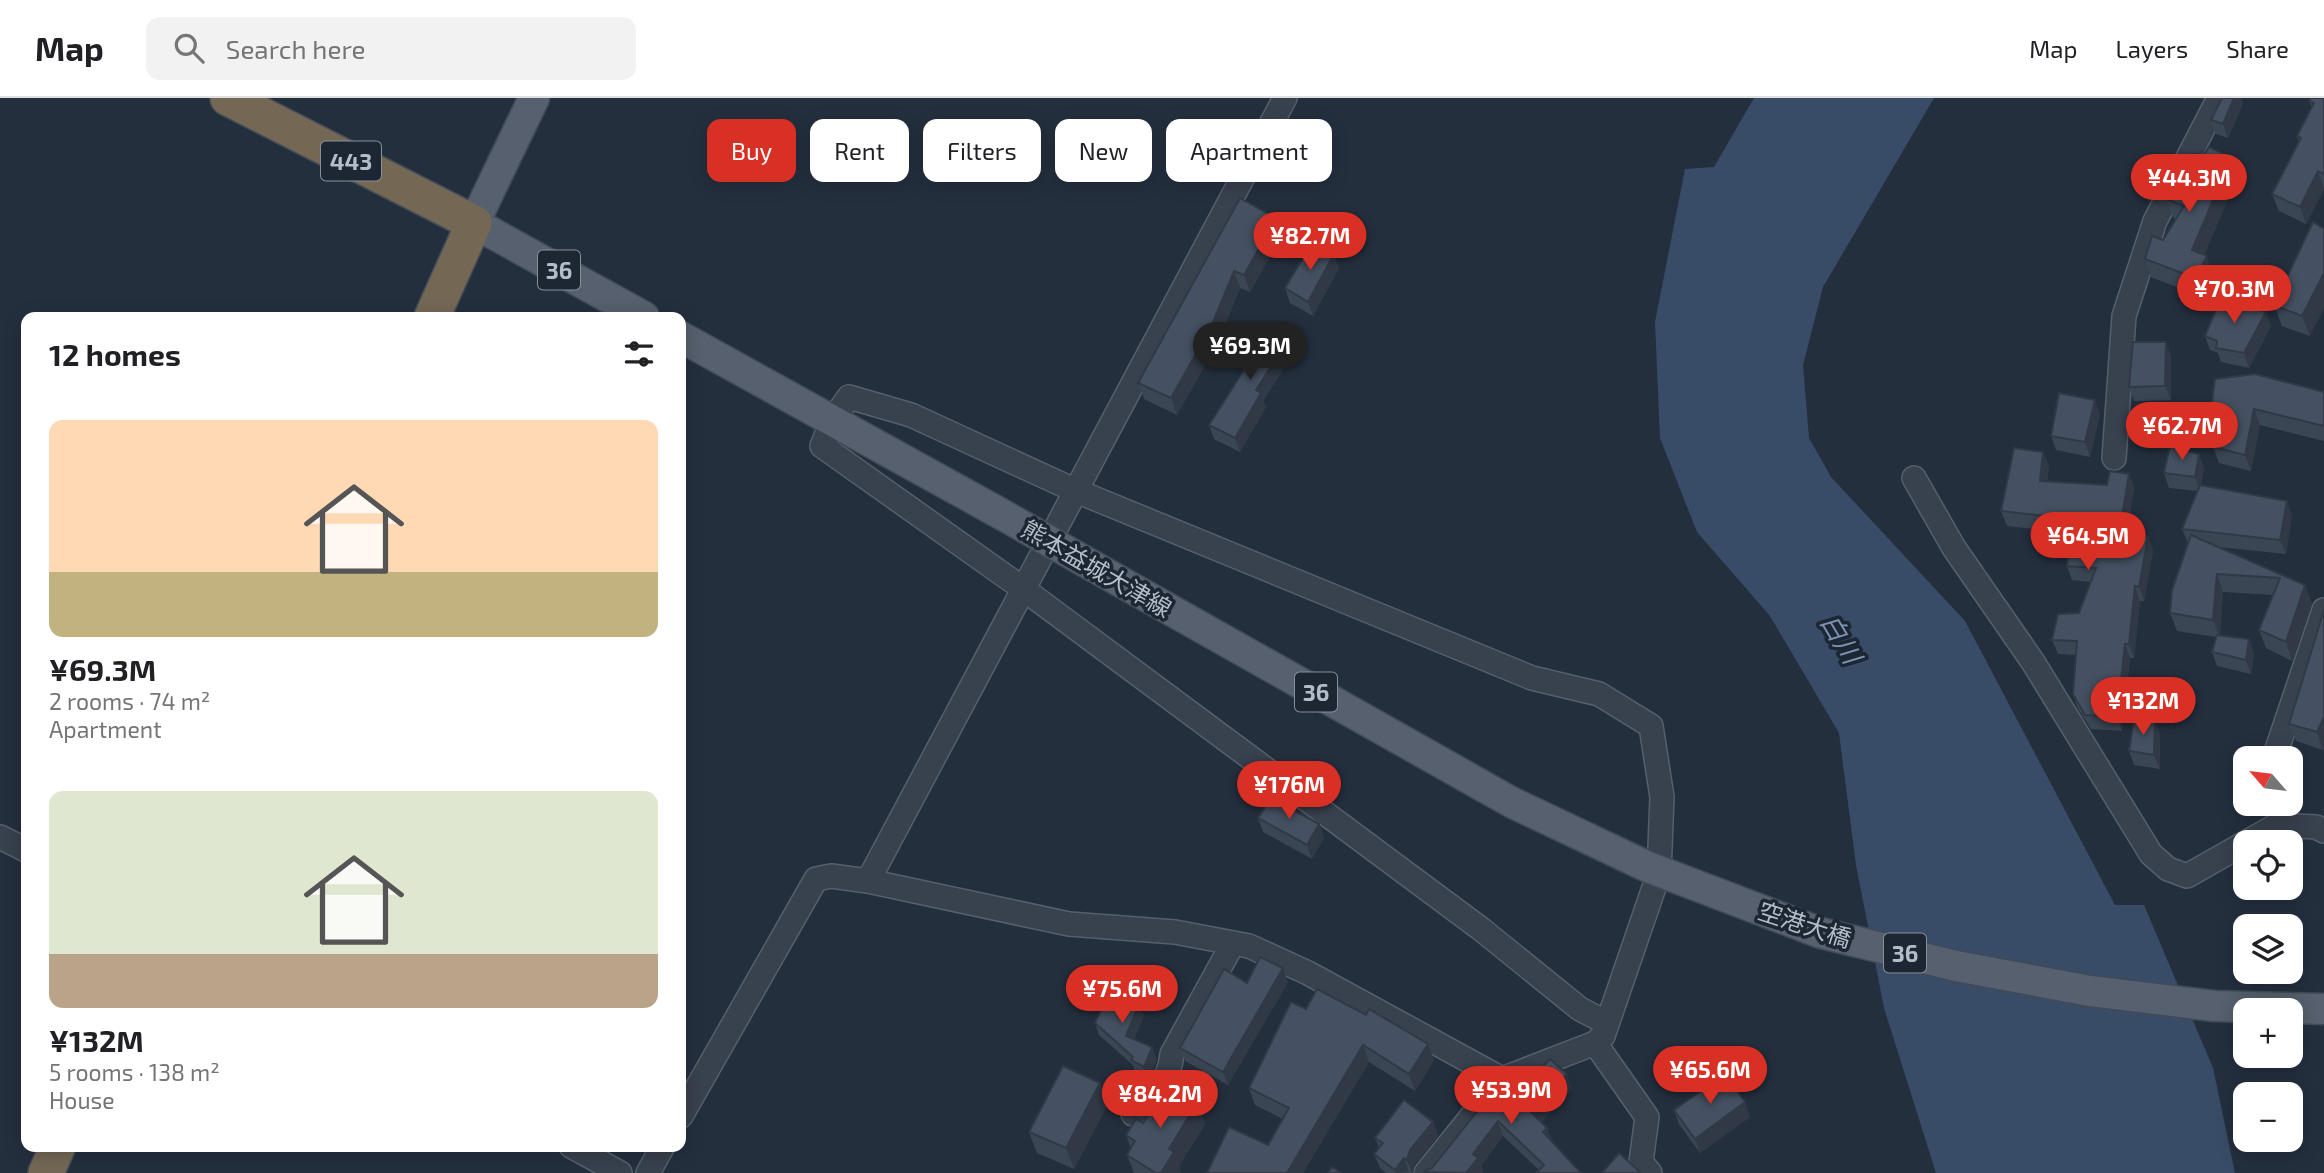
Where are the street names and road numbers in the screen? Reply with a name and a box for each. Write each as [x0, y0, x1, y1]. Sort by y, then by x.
road number: 443 [321, 142, 381, 180]
road number: 36 [538, 251, 580, 290]
street label: 熊本益城大津線 [1017, 513, 1177, 623]
road number: 36 [1295, 672, 1337, 712]
street label: 空港大橋 [1755, 895, 1855, 953]
road number: 36 [1884, 933, 1926, 972]

